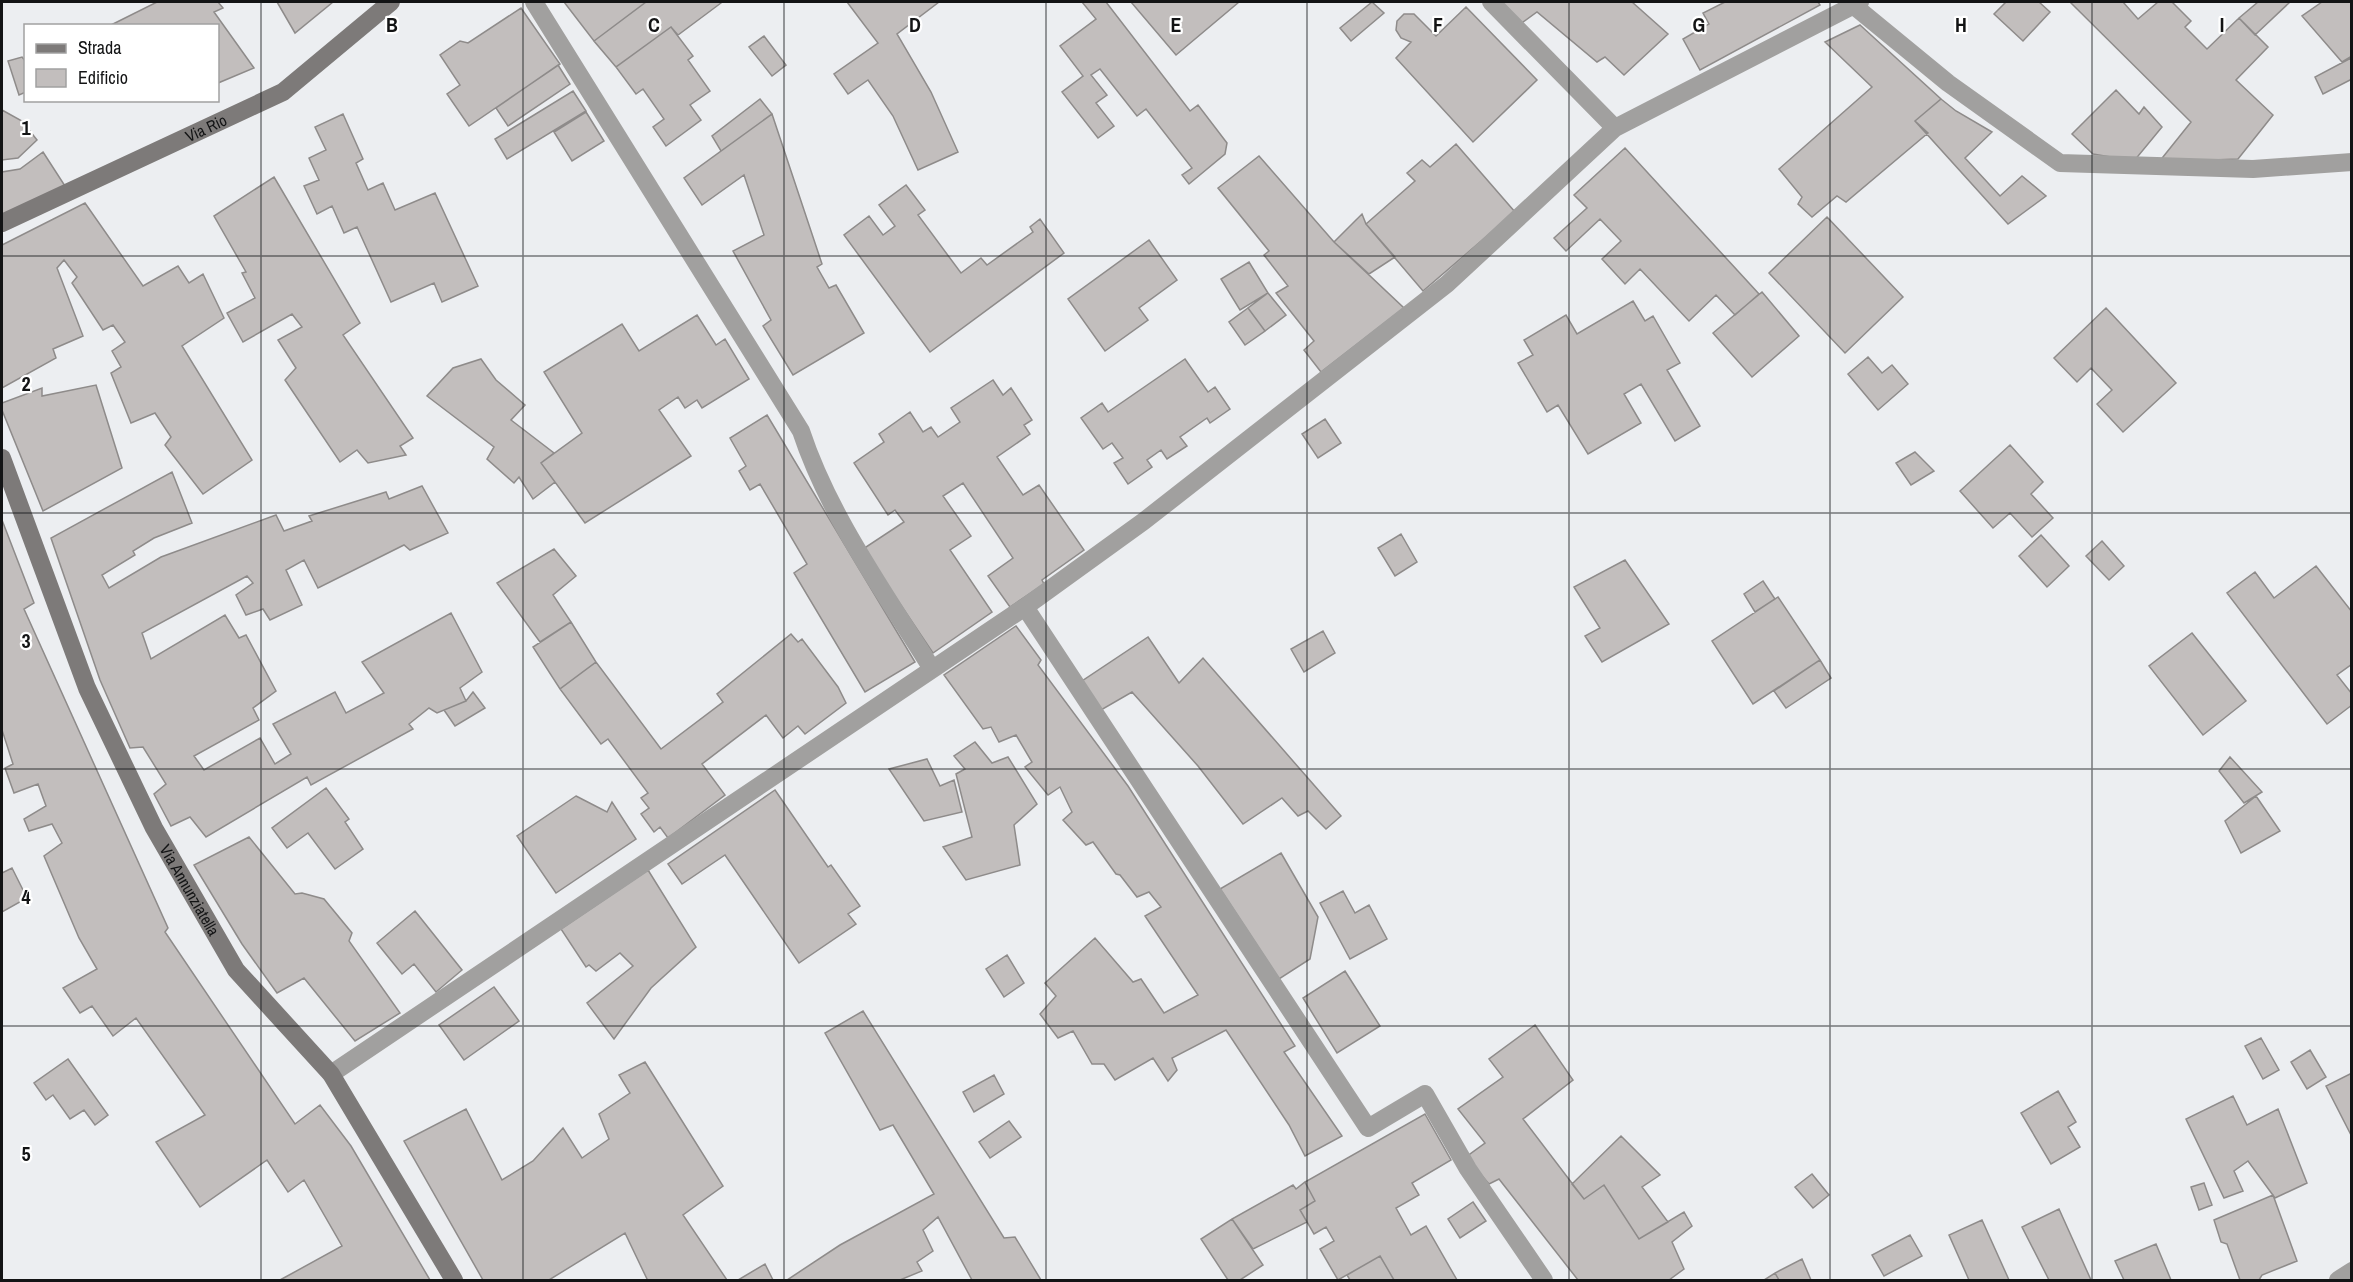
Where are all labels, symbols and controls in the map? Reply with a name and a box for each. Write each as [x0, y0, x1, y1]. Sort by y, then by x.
text: B [386, 11, 398, 38]
text: C [648, 11, 660, 38]
text: D [909, 11, 921, 38]
text: E [1171, 11, 1182, 38]
text: F [1433, 11, 1443, 38]
text: G [1693, 11, 1705, 38]
text: H [1955, 11, 1967, 38]
text: I [2220, 11, 2224, 38]
legend [24, 24, 219, 102]
text: Strada [78, 35, 122, 60]
text: Edificio [78, 65, 128, 90]
street label: Via Rio [182, 109, 230, 147]
text: 1 [21, 114, 31, 141]
text: 2 [21, 370, 31, 397]
text: 3 [21, 627, 31, 654]
street label: Via Annunziatella [155, 840, 225, 940]
text: 4 [21, 883, 31, 910]
text: 5 [21, 1140, 31, 1167]

